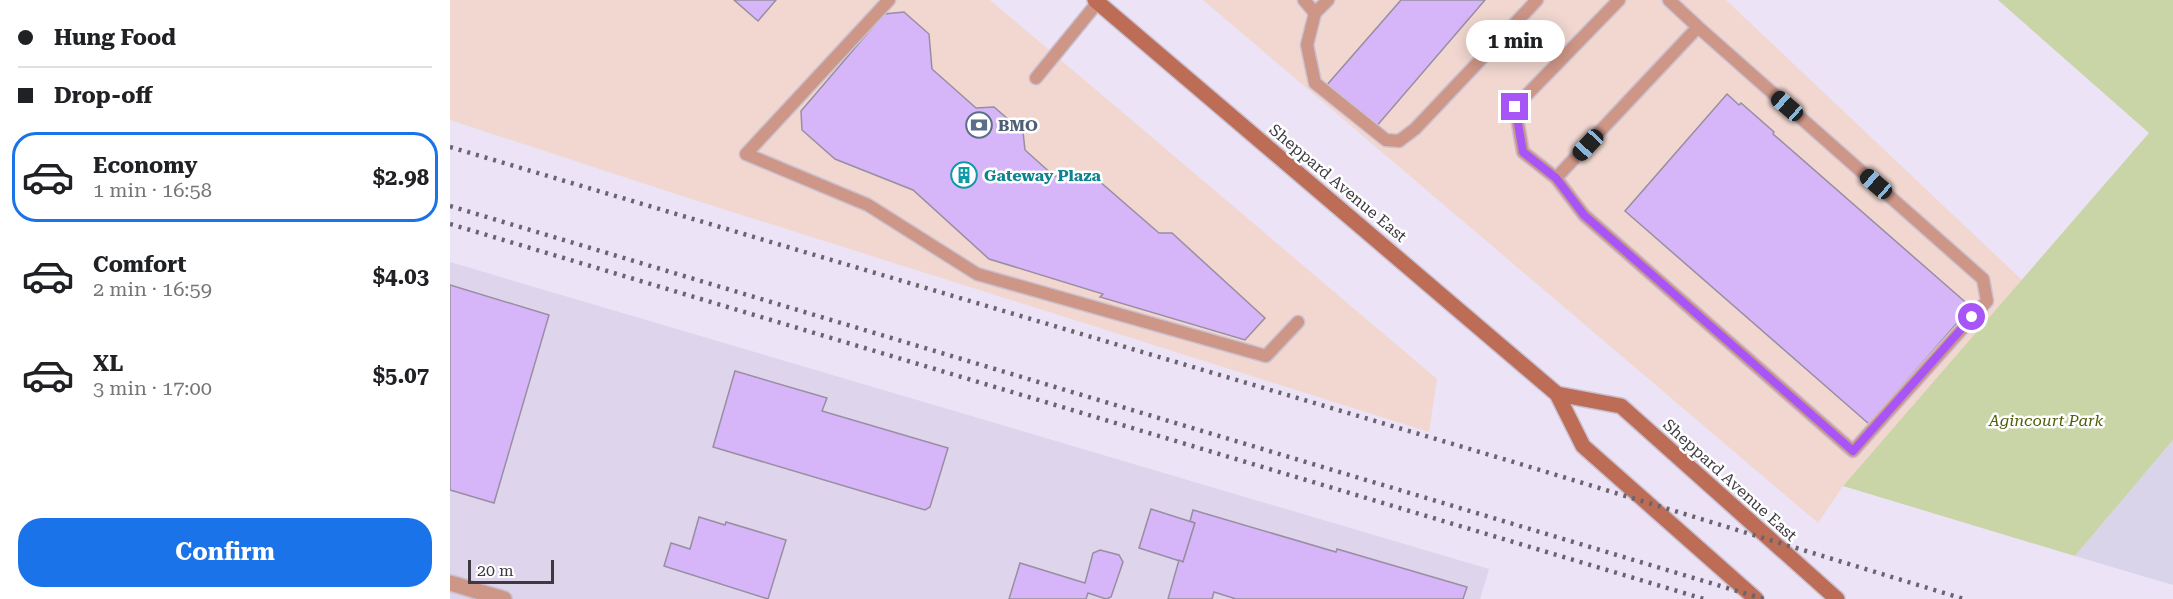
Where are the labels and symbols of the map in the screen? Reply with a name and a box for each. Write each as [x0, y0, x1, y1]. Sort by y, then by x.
callout: 1 min [1466, 20, 1564, 62]
car [1768, 87, 1806, 125]
route end [1501, 93, 1528, 120]
bank icon: BMO [964, 110, 994, 140]
place label: BMO [998, 116, 1038, 135]
street label: Sheppard Avenue East [1266, 120, 1410, 246]
car [1569, 126, 1607, 164]
building icon: Gateway Plaza [949, 160, 979, 190]
car [1857, 165, 1895, 203]
place label: Gateway Plaza [984, 166, 1102, 185]
route start [1958, 303, 1985, 330]
park label: Agincourt Park [1988, 411, 2103, 430]
street label: Sheppard Avenue East [1659, 415, 1801, 545]
scale bar [468, 557, 554, 584]

